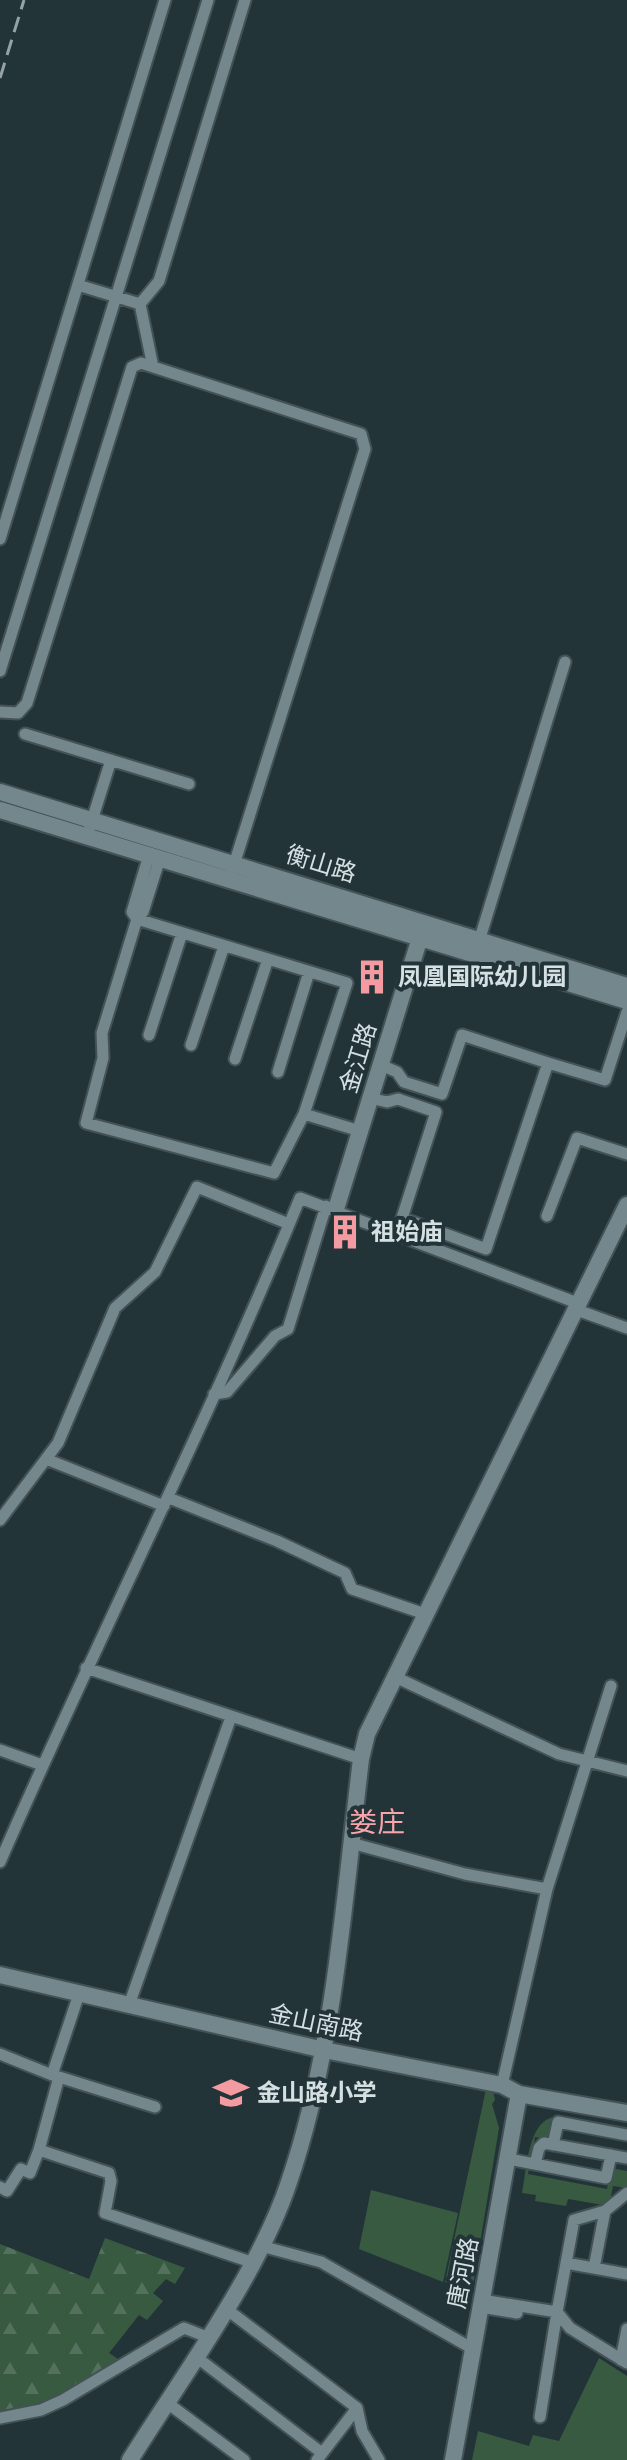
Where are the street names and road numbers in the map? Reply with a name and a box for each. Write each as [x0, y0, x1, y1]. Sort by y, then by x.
street label: 衡山路 [283, 839, 360, 887]
street label: 金江路 [333, 1019, 381, 1096]
street label: 金山南路 [266, 1998, 366, 2046]
street label: 唐河路 [441, 2235, 483, 2311]

